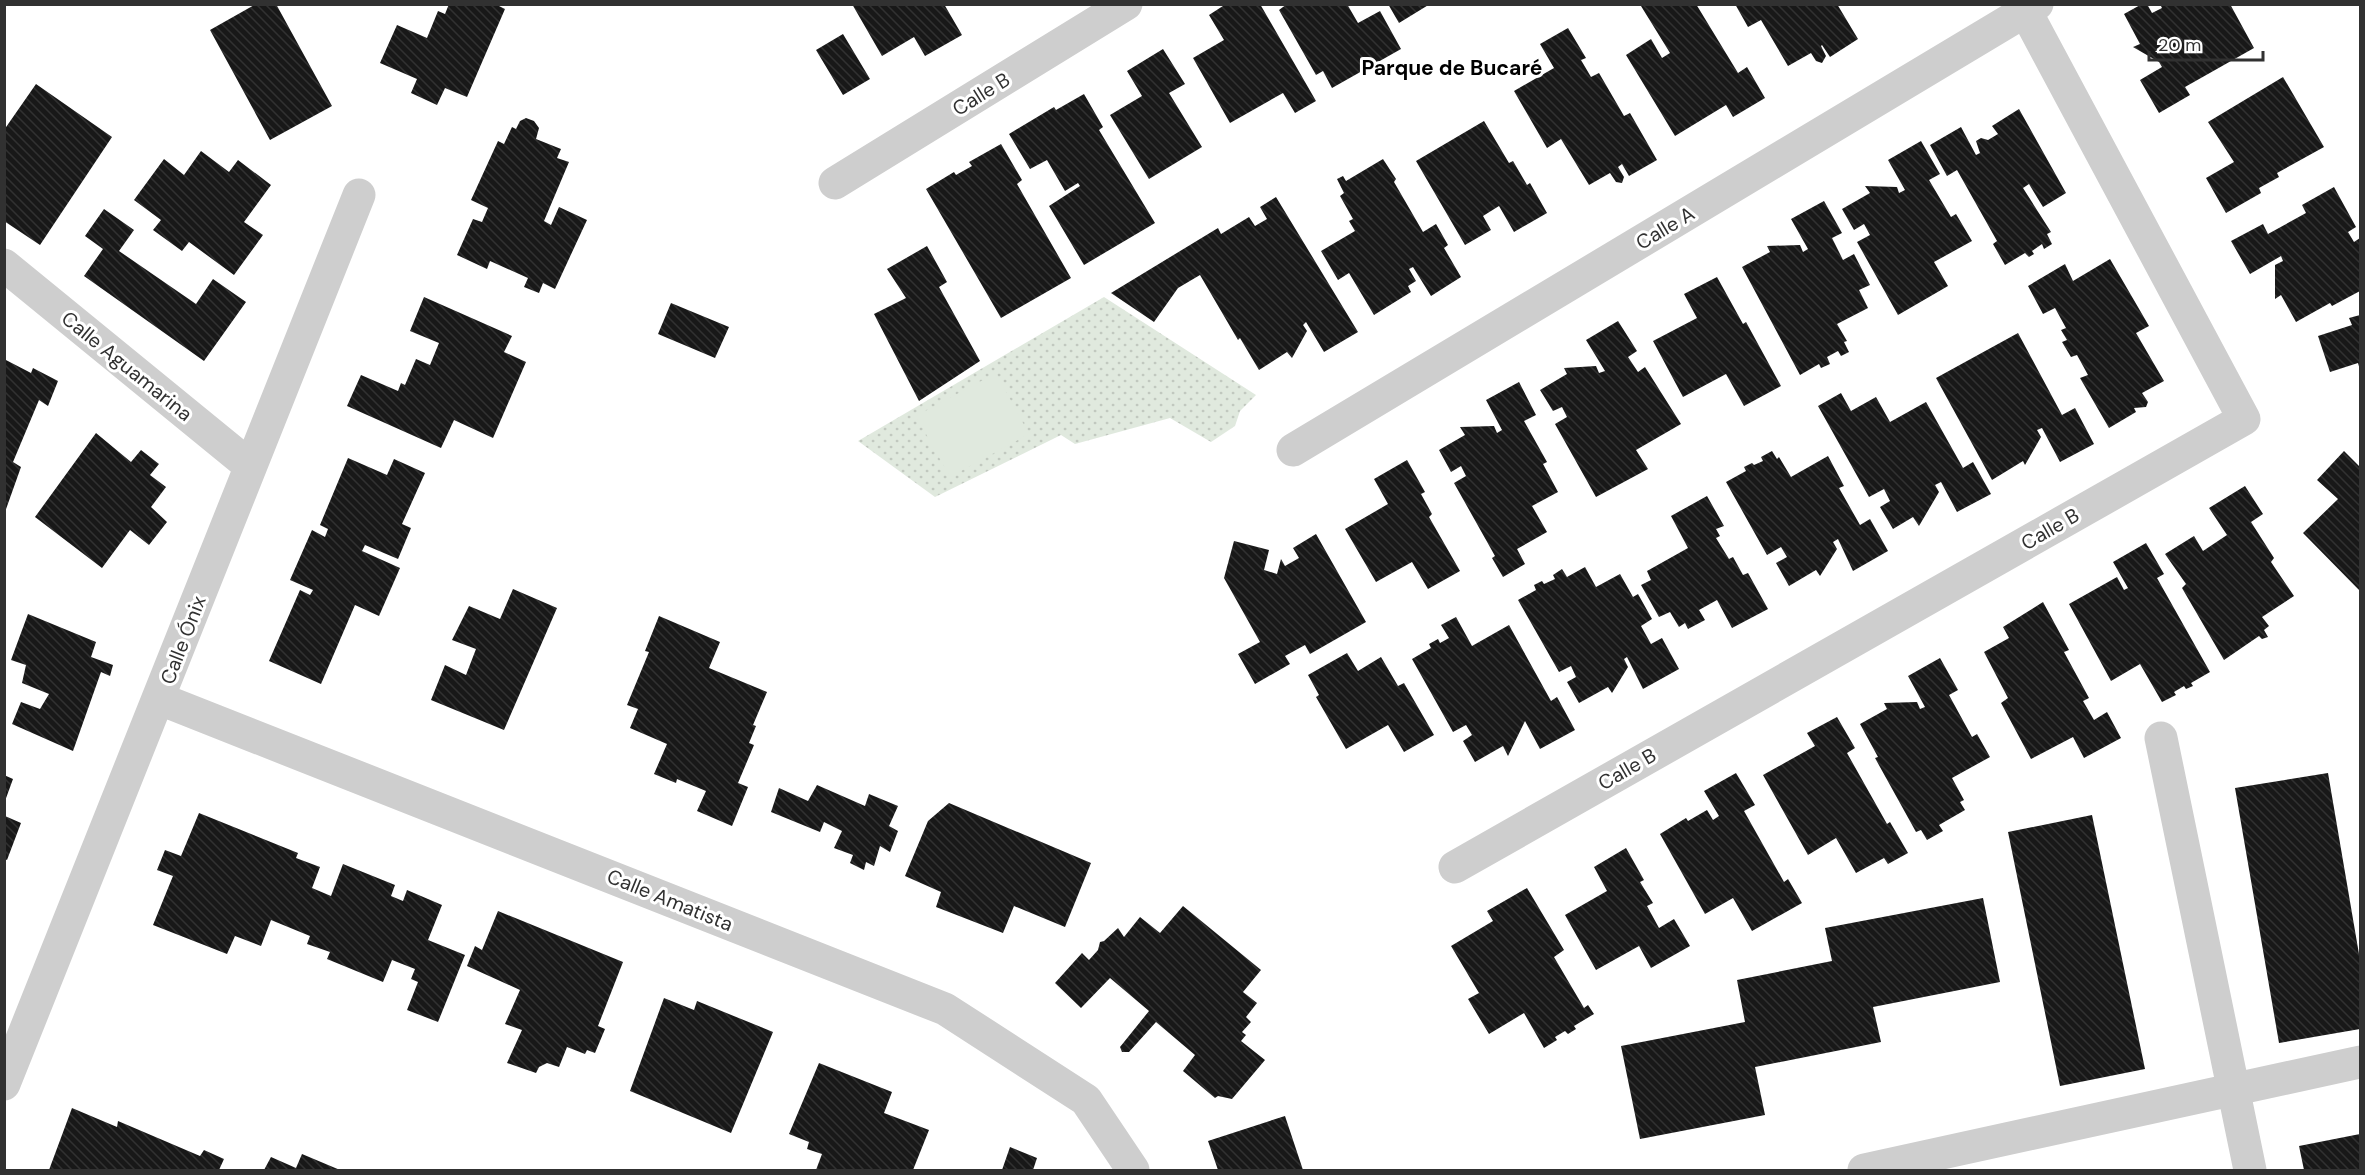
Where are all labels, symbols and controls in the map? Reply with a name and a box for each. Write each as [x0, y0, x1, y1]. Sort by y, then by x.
scale bar [2149, 24, 2263, 62]
text: 20 m [2158, 33, 2201, 57]
district label: Parque de Bucaré [1362, 54, 1542, 82]
street label: Calle B [947, 66, 1015, 122]
street label: Calle A [1631, 200, 1699, 256]
street label: Calle Aguamarina [56, 305, 198, 427]
street label: Calle B [2016, 502, 2084, 556]
street label: Calle Ónix [154, 592, 212, 688]
street label: Calle B [1593, 742, 1661, 796]
street label: Calle Amatista [603, 863, 737, 937]

